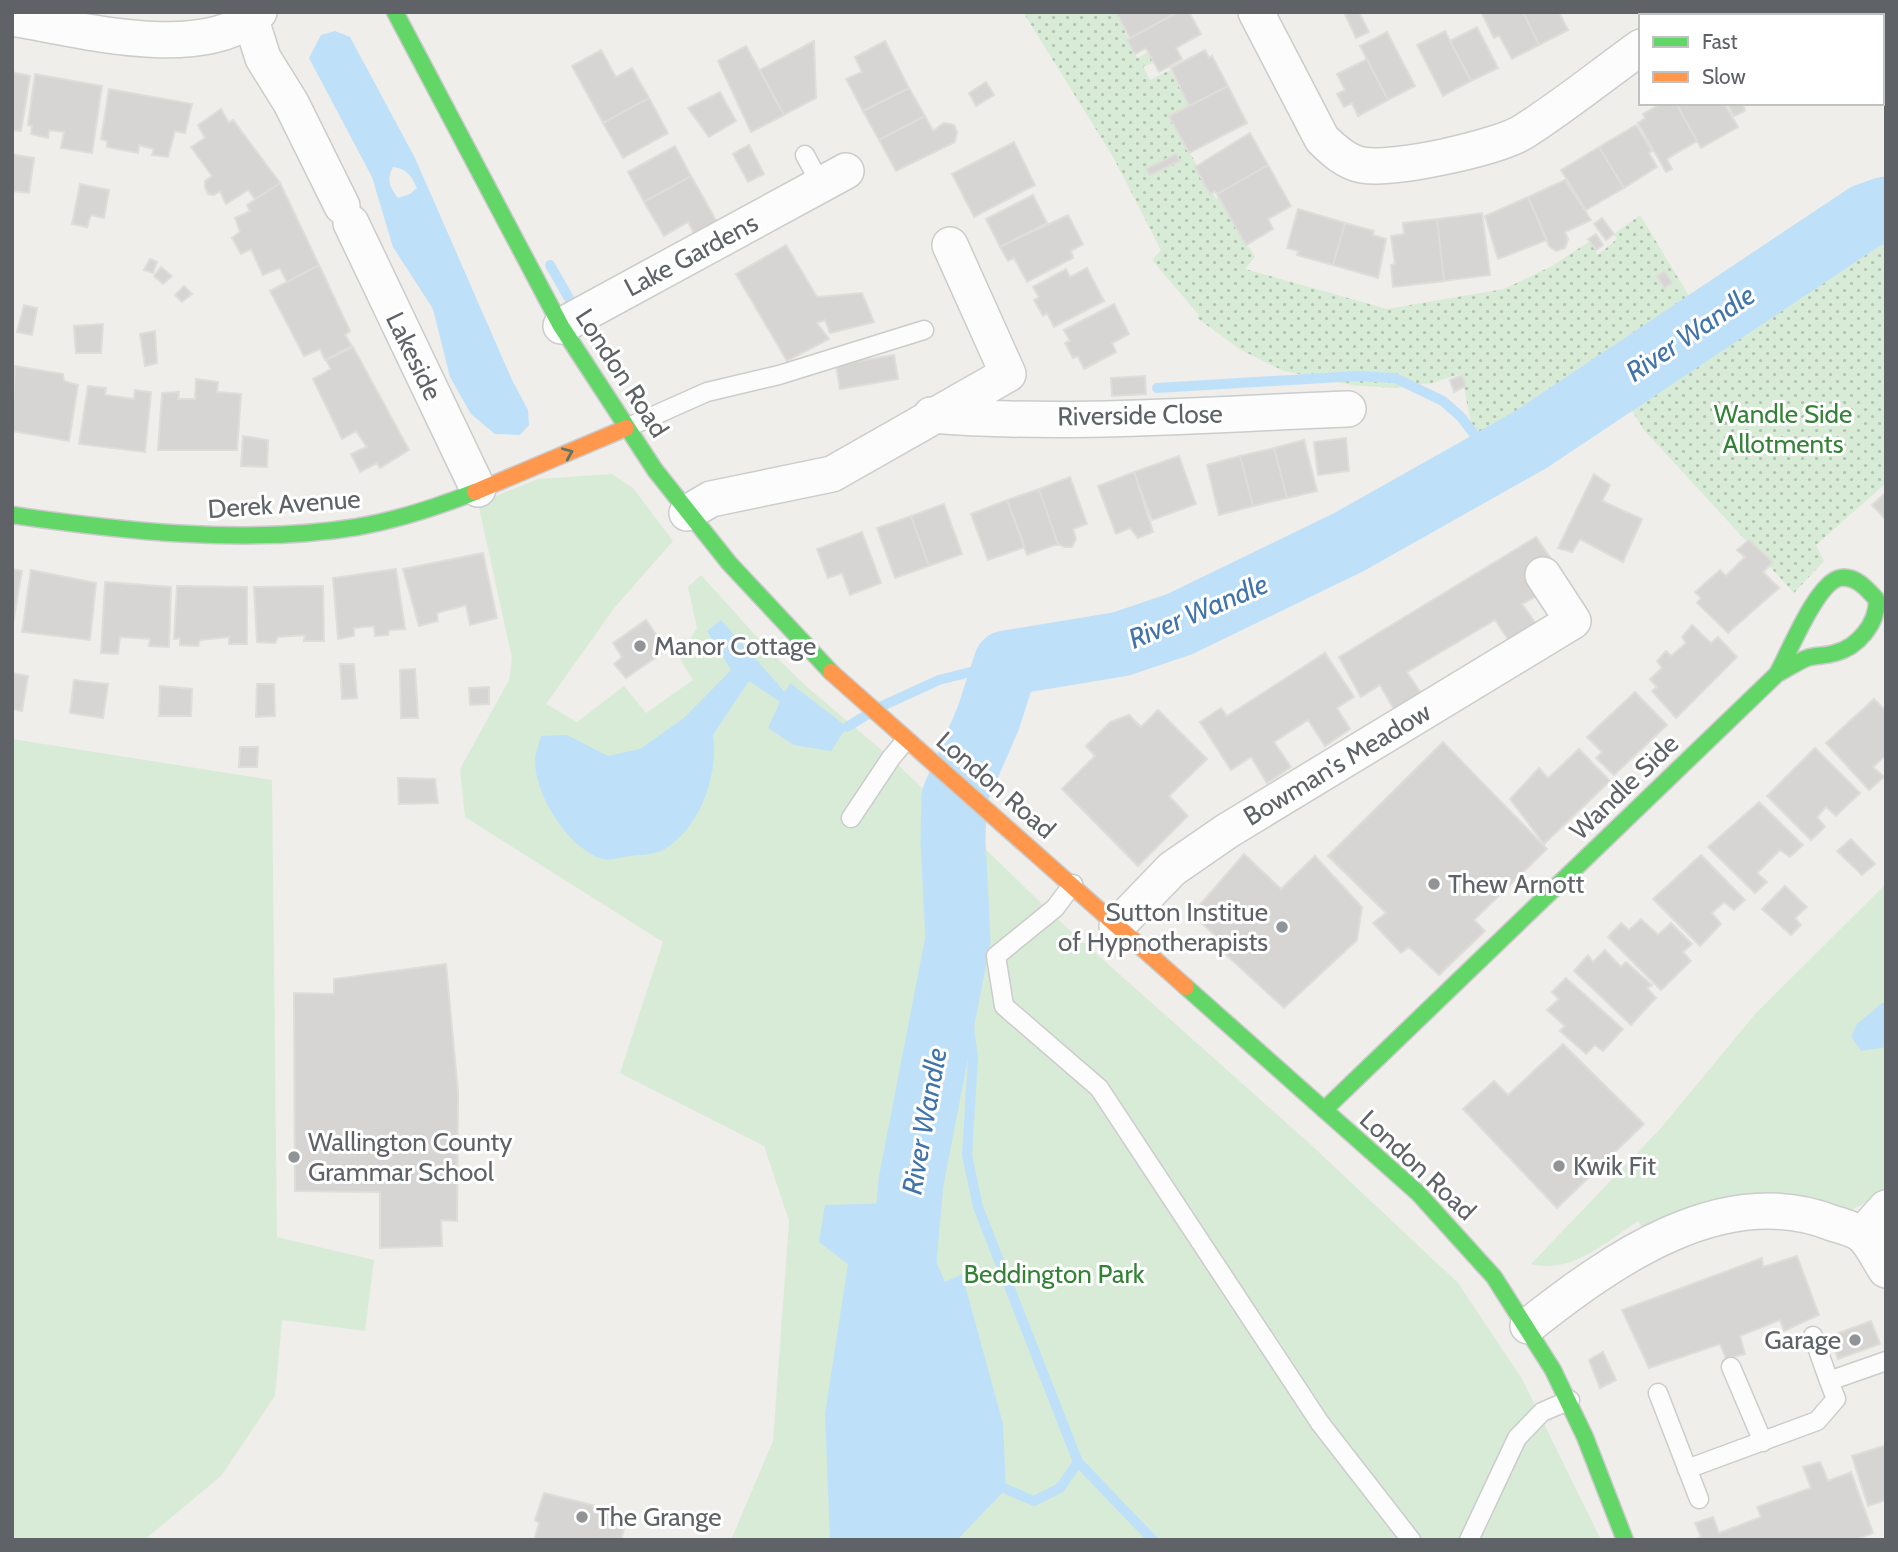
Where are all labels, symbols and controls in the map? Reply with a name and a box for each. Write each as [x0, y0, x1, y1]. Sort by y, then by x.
legend [1639, 14, 1884, 105]
text: Fast [1702, 29, 1738, 54]
text: Slow [1702, 64, 1746, 89]
street label: Lake Gardens [619, 206, 763, 304]
water label: River Wandle [1619, 277, 1761, 389]
street label: London Road [569, 303, 675, 443]
street label: Lakeside [379, 307, 449, 405]
street label: Riverside Close [1057, 398, 1223, 432]
park label: Wandle Side Allotments [1714, 398, 1852, 460]
one-way arrow [560, 447, 573, 461]
street label: Derek Avenue [206, 483, 362, 525]
water label: River Wandle [1123, 566, 1273, 656]
place label: Manor Cottage [654, 630, 816, 662]
marker: Manor Cottage [632, 638, 648, 654]
street label: Bowman's Meadow [1238, 695, 1437, 832]
street label: London Road [930, 725, 1062, 845]
street label: Wandle Side [1563, 727, 1685, 847]
place label: Thew Arnott [1448, 868, 1584, 900]
marker: Thew Arnott [1426, 876, 1442, 892]
place label: Sutton Institue of Hypnotherapists [1058, 896, 1268, 958]
marker: Sutton Institue of Hypnotherapists [1274, 919, 1290, 935]
water label: River Wandle [894, 1045, 954, 1197]
street label: London Road [1353, 1103, 1483, 1227]
place label: Wallington County Grammar School [308, 1126, 512, 1188]
marker: Wallington County Grammar School [286, 1149, 302, 1165]
place label: Kwik Fit [1573, 1150, 1656, 1182]
marker: Kwik Fit [1551, 1158, 1567, 1174]
park label: Beddington Park [964, 1258, 1145, 1290]
place label: Garage [1764, 1324, 1841, 1356]
marker: Garage [1847, 1332, 1863, 1348]
place label: The Grange [596, 1501, 722, 1533]
marker: The Grange [574, 1509, 590, 1525]

